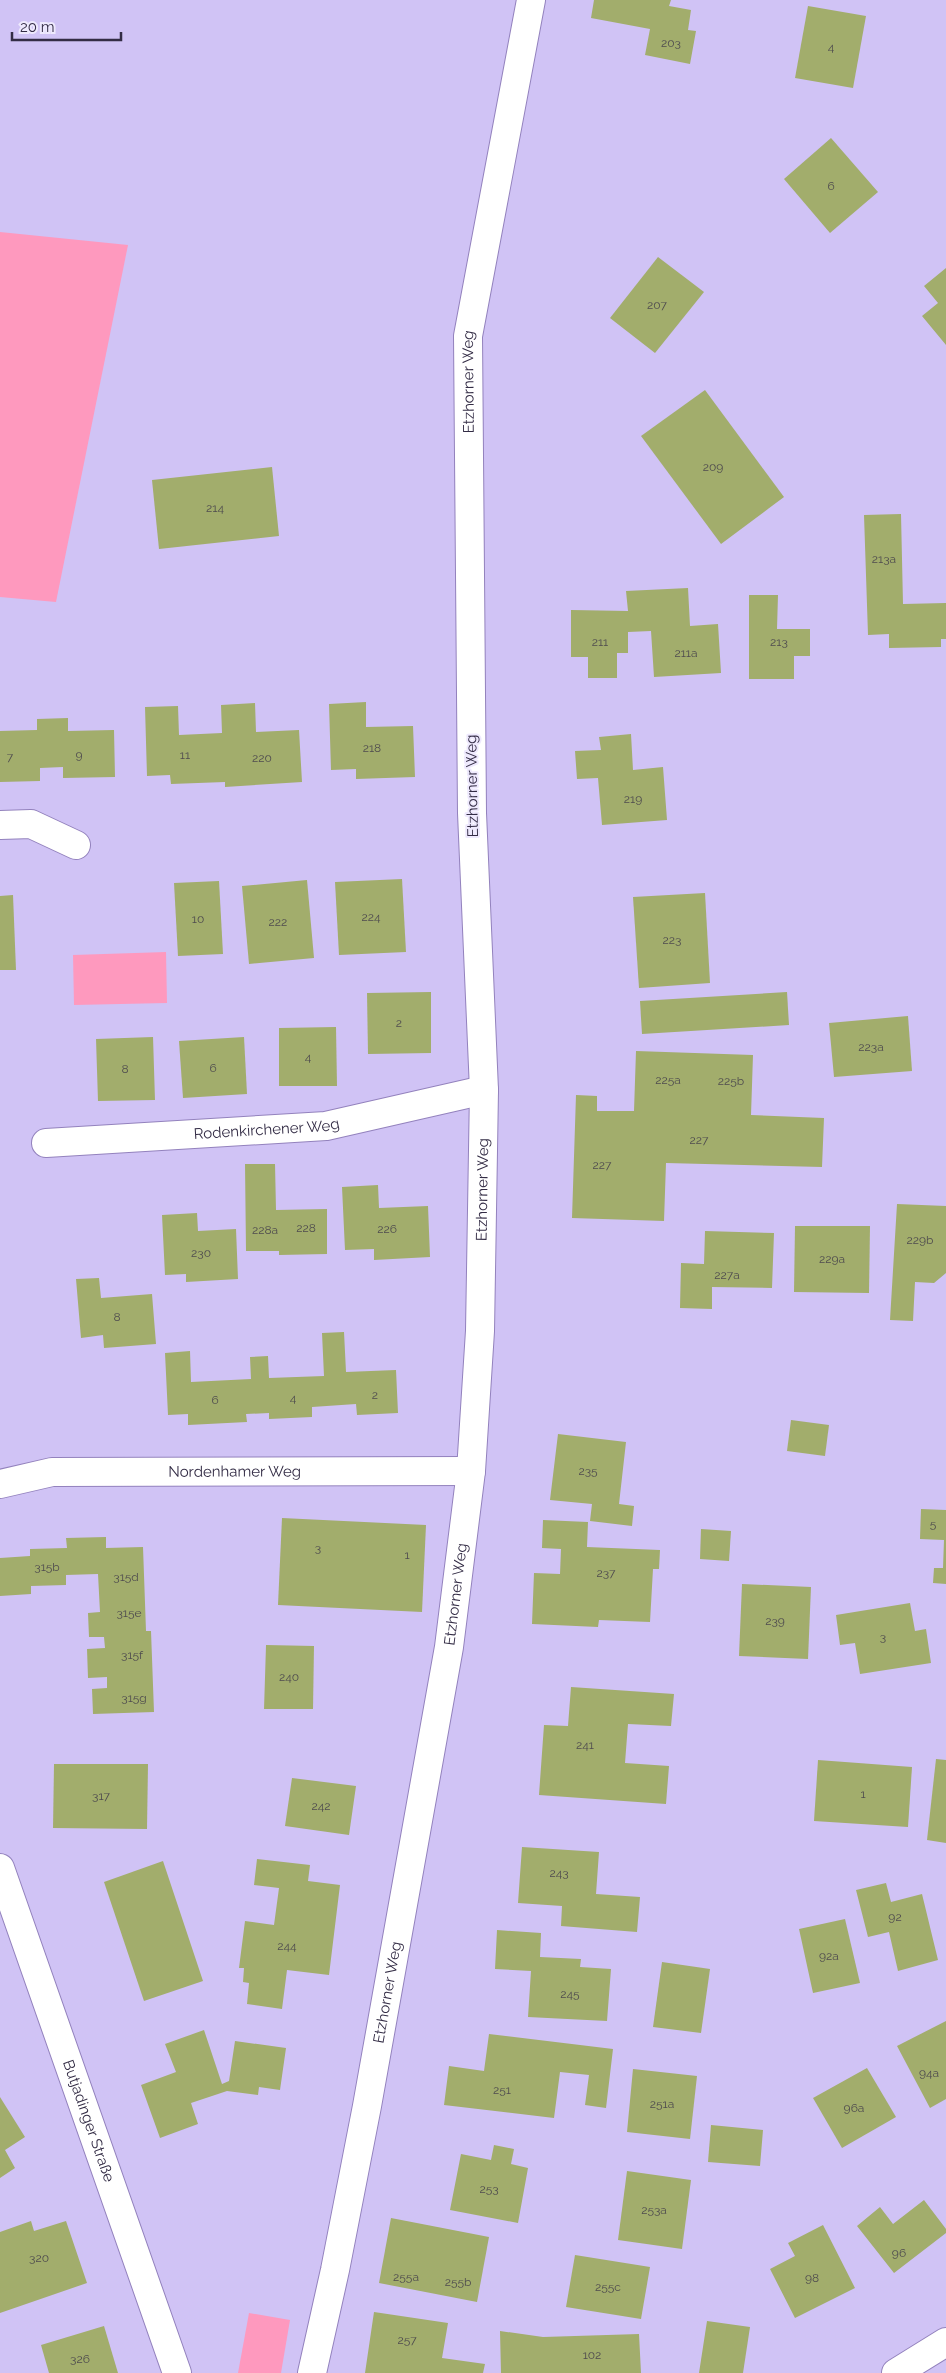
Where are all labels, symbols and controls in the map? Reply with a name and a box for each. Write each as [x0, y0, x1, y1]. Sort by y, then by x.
scale bar [12, 10, 121, 42]
text: 20 m [20, 18, 55, 36]
house number: 203 [661, 36, 681, 50]
house number: 4 [828, 40, 835, 54]
house number: 6 [827, 179, 835, 193]
house number: 207 [647, 298, 668, 312]
street label: Etzhorner Weg [458, 329, 478, 433]
house number: 209 [703, 460, 723, 474]
house number: 214 [206, 501, 224, 515]
house number: 213a [872, 552, 896, 566]
house number: 211 [592, 635, 608, 649]
house number: 213 [770, 635, 788, 649]
house number: 211a [674, 646, 698, 660]
street label: Etzhorner Weg [462, 734, 482, 838]
house number: 218 [363, 741, 381, 755]
house number: 9 [75, 748, 83, 762]
house number: 11 [180, 748, 190, 762]
house number: 7 [7, 750, 14, 764]
house number: 220 [252, 751, 272, 765]
house number: 219 [624, 792, 642, 806]
house number: 224 [361, 910, 381, 924]
house number: 10 [192, 912, 204, 926]
house number: 222 [269, 915, 287, 929]
house number: 223 [663, 933, 681, 947]
house number: 2 [396, 1016, 402, 1030]
house number: 223a [858, 1040, 884, 1054]
house number: 4 [305, 1050, 312, 1064]
house number: 6 [209, 1061, 217, 1075]
house number: 8 [121, 1062, 129, 1076]
house number: 225a [655, 1073, 681, 1087]
house number: 225b [718, 1074, 744, 1088]
street label: Rodenkirchener Weg [193, 1114, 341, 1143]
house number: 227 [690, 1133, 709, 1147]
street label: Etzhorner Weg [472, 1138, 492, 1241]
house number: 227 [593, 1158, 612, 1172]
house number: 228 [296, 1221, 316, 1235]
house number: 226 [377, 1222, 397, 1236]
house number: 228a [252, 1223, 278, 1237]
house number: 229b [907, 1233, 933, 1247]
house number: 230 [191, 1246, 211, 1260]
house number: 229a [819, 1252, 845, 1266]
house number: 227a [714, 1268, 740, 1282]
house number: 8 [113, 1310, 121, 1324]
house number: 2 [372, 1388, 378, 1402]
house number: 4 [290, 1391, 297, 1405]
house number: 6 [211, 1393, 219, 1407]
street label: Nordenhamer Weg [168, 1462, 301, 1481]
house number: 235 [578, 1464, 598, 1478]
house number: 5 [930, 1517, 937, 1531]
house number: 3 [315, 1541, 321, 1555]
street label: Etzhorner Weg [440, 1542, 471, 1647]
house number: 1 [404, 1548, 410, 1562]
house number: 315b [34, 1560, 60, 1574]
house number: 237 [596, 1566, 616, 1580]
house number: 315d [113, 1570, 139, 1584]
house number: 315e [116, 1606, 142, 1620]
house number: 239 [765, 1614, 785, 1628]
house number: 3 [880, 1630, 886, 1644]
house number: 315f [121, 1648, 144, 1662]
house number: 240 [279, 1670, 299, 1684]
house number: 315g [121, 1691, 147, 1705]
house number: 241 [576, 1738, 594, 1752]
house number: 1 [860, 1787, 866, 1801]
house number: 317 [92, 1789, 111, 1803]
house number: 242 [311, 1799, 331, 1813]
house number: 243 [549, 1866, 569, 1880]
house number: 92 [888, 1910, 902, 1924]
house number: 244 [277, 1939, 297, 1953]
street label: Etzhorner Weg [369, 1940, 405, 2045]
house number: 92a [819, 1949, 839, 1963]
house number: 245 [560, 1987, 580, 2001]
street label: Butjadinger Straße [59, 2057, 118, 2185]
house number: 94a [919, 2066, 939, 2080]
house number: 251 [493, 2083, 511, 2097]
house number: 251a [650, 2097, 674, 2111]
house number: 96a [844, 2101, 864, 2115]
house number: 253 [479, 2182, 499, 2196]
house number: 253a [641, 2203, 667, 2217]
house number: 96 [892, 2246, 906, 2260]
house number: 320 [29, 2251, 49, 2265]
house number: 255a [393, 2270, 419, 2284]
house number: 98 [805, 2271, 819, 2285]
house number: 255b [445, 2275, 471, 2289]
house number: 255c [595, 2280, 621, 2294]
house number: 257 [397, 2333, 417, 2347]
house number: 102 [583, 2348, 601, 2362]
house number: 326 [70, 2352, 90, 2366]

